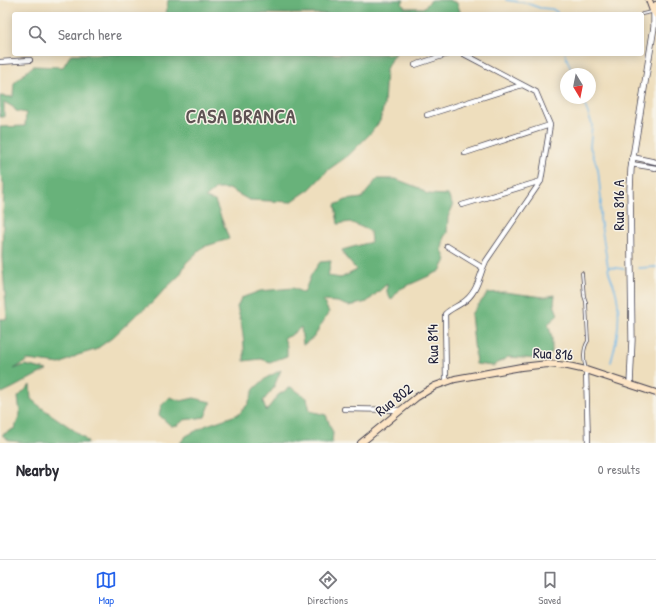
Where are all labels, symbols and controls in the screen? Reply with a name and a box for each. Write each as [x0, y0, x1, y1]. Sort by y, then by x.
search box [12, 12, 644, 56]
icon: search [26, 23, 48, 45]
text: Search here [58, 24, 122, 45]
north arrow [560, 68, 596, 104]
district label: CASA BRANCA [186, 103, 296, 129]
street label: Rua 816 A [608, 179, 629, 230]
street label: Rua 814 [422, 324, 443, 364]
street label: Rua 816 [532, 342, 574, 365]
street label: Rua 802 [371, 378, 417, 421]
text: Nearby [16, 458, 59, 481]
text: 0 results [598, 460, 640, 478]
tab: Map [95, 569, 117, 607]
tab: Directions [308, 569, 348, 607]
tab: Saved [538, 569, 561, 607]

